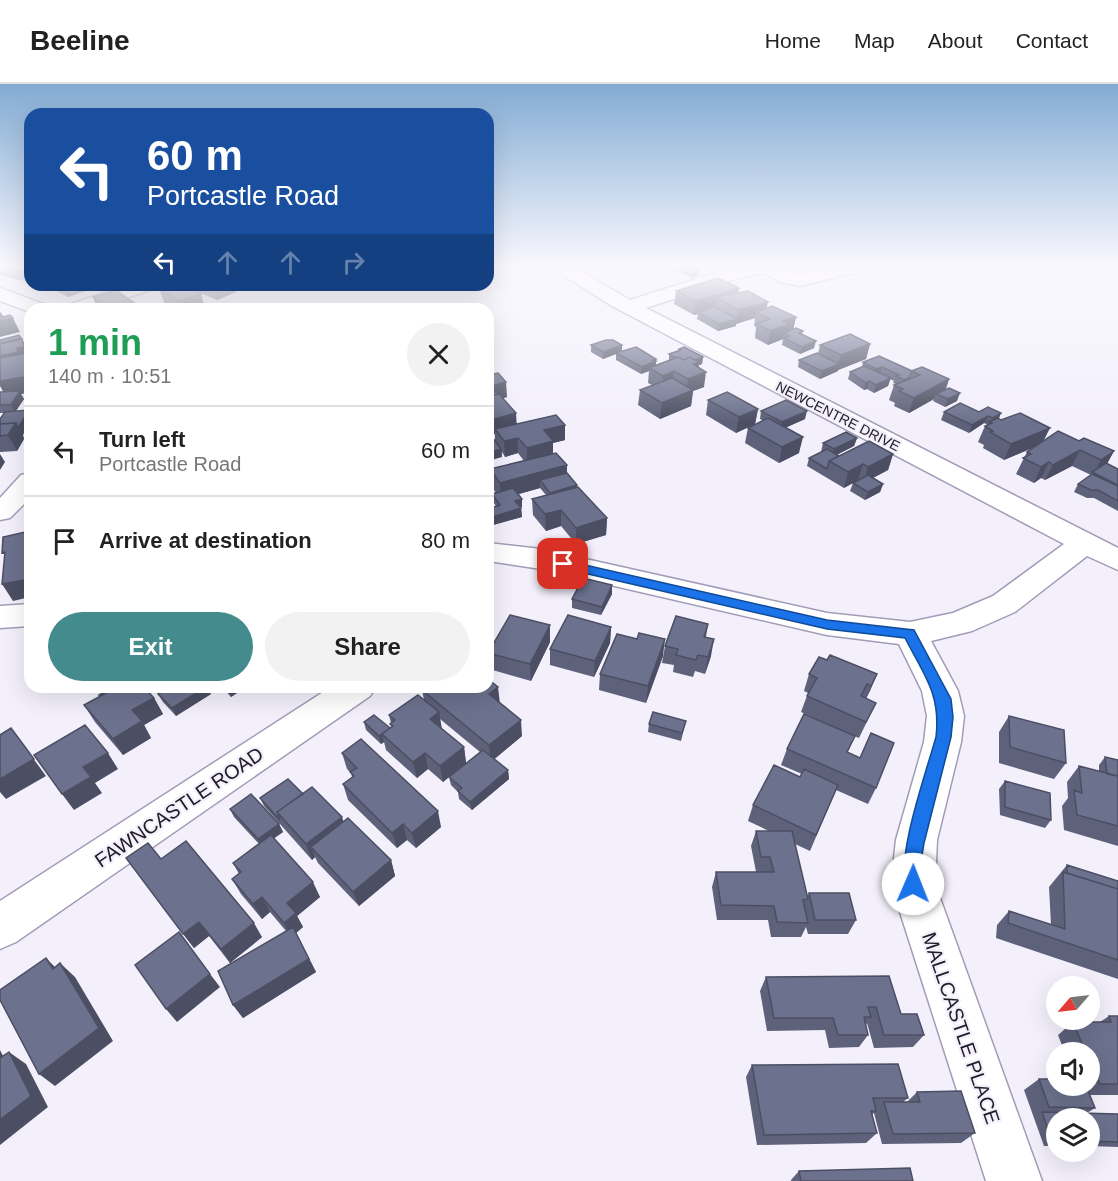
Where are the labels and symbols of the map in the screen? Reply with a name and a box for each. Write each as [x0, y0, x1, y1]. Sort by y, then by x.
street label: NEWCENTRE DRIVE [773, 378, 903, 454]
pin [537, 538, 588, 589]
street label: FAWNCASTLE ROAD [91, 742, 267, 872]
position arrow [881, 852, 945, 916]
street label: MALLCASTLE PLACE [918, 929, 1004, 1127]
north arrow [1046, 976, 1100, 1030]

